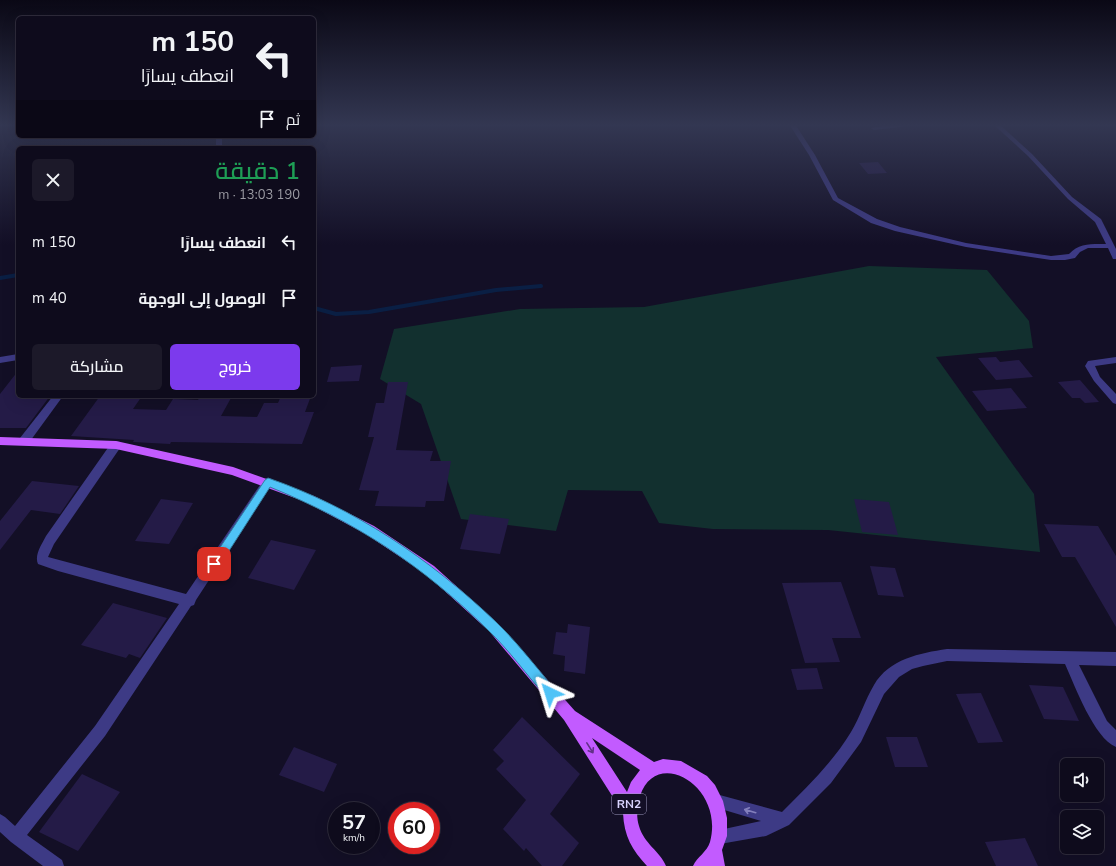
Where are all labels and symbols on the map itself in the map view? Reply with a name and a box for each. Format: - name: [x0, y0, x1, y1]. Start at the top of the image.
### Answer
- pin: [197, 547, 231, 581]
- position arrow: [529, 672, 571, 714]
- one-way arrow: [586, 742, 594, 753]
- road number: RN2: [612, 794, 646, 814]
- speed limit sign: 60: [388, 802, 440, 854]
- one-way arrow: [744, 806, 757, 814]

